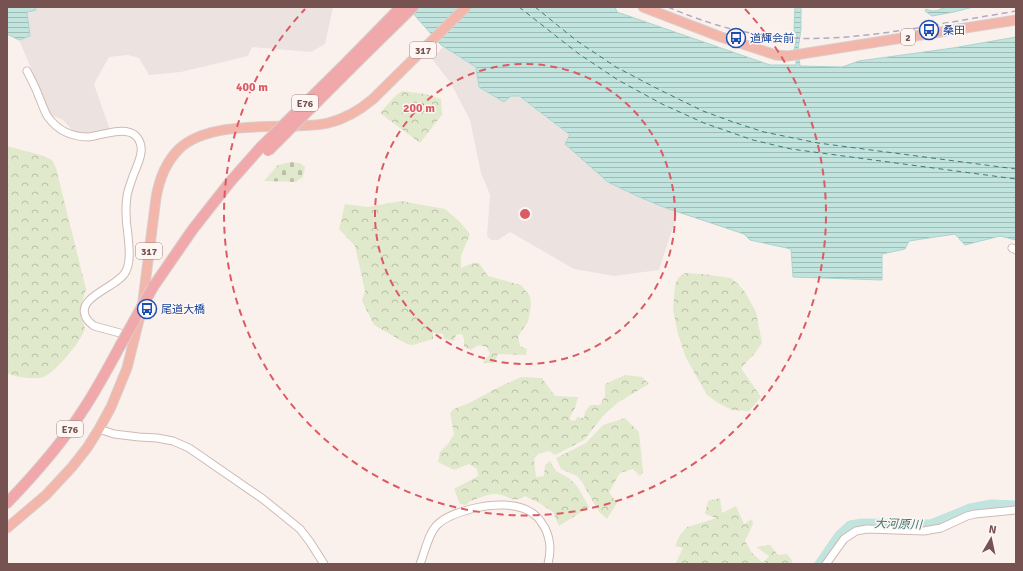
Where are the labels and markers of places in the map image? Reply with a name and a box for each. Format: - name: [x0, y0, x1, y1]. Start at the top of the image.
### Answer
- bus stop icon: 桑田: [918, 19, 940, 41]
- place label: 桑田: [943, 24, 965, 37]
- bus stop icon: 道輝会前: [725, 27, 747, 49]
- place label: 道輝会前: [750, 32, 794, 45]
- centre of rings: [518, 207, 532, 221]
- bus stop icon: 尾道大橋: [136, 298, 158, 320]
- place label: 尾道大橋: [161, 303, 205, 316]

